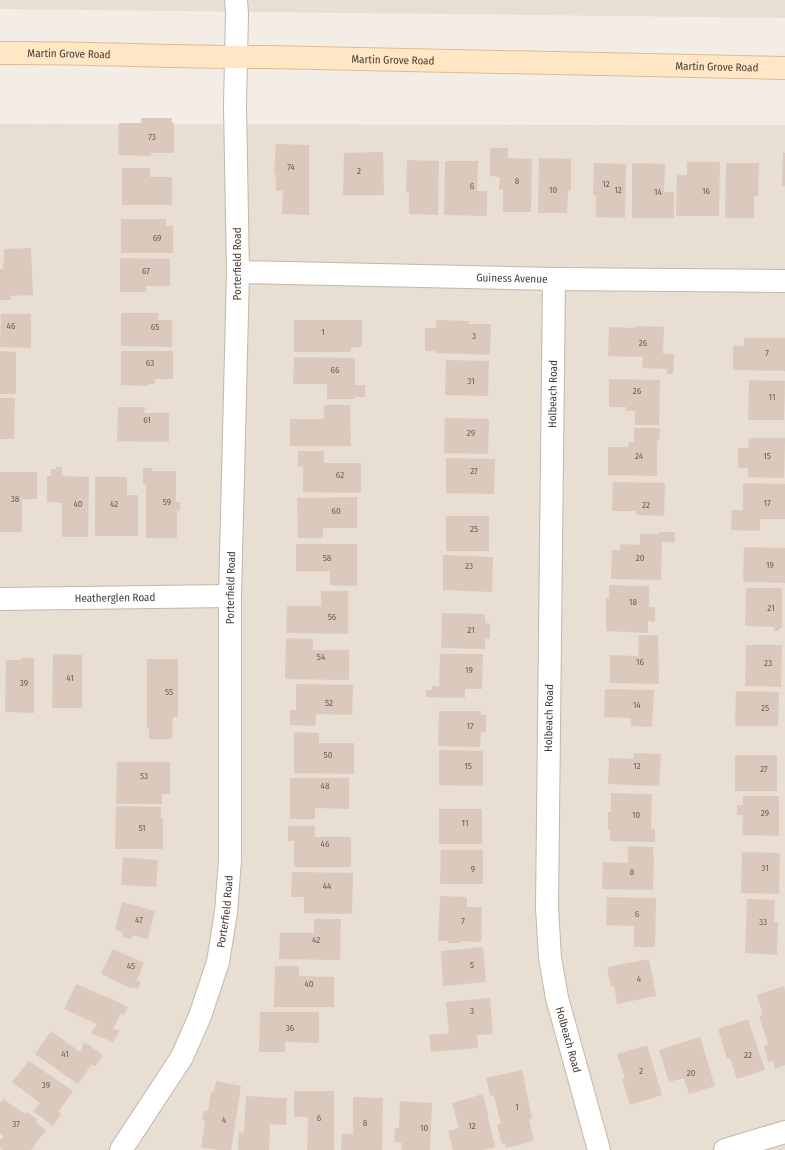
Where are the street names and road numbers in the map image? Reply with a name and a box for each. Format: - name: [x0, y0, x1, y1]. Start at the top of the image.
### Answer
- street label: Martin Grove Road: [27, 46, 111, 61]
- street label: Martin Grove Road: [351, 52, 435, 67]
- street label: Martin Grove Road: [675, 59, 759, 74]
- street label: Porterfield Road: [231, 227, 244, 301]
- street label: Guiness Avenue: [476, 271, 548, 285]
- street label: Holbeach Road: [546, 360, 560, 428]
- street label: Porterfield Road: [223, 551, 238, 624]
- street label: Heatherglen Road: [75, 590, 155, 605]
- street label: Holbeach Road: [542, 684, 556, 752]
- street label: Porterfield Road: [214, 875, 235, 949]
- street label: Holbeach Road: [553, 1005, 584, 1074]

